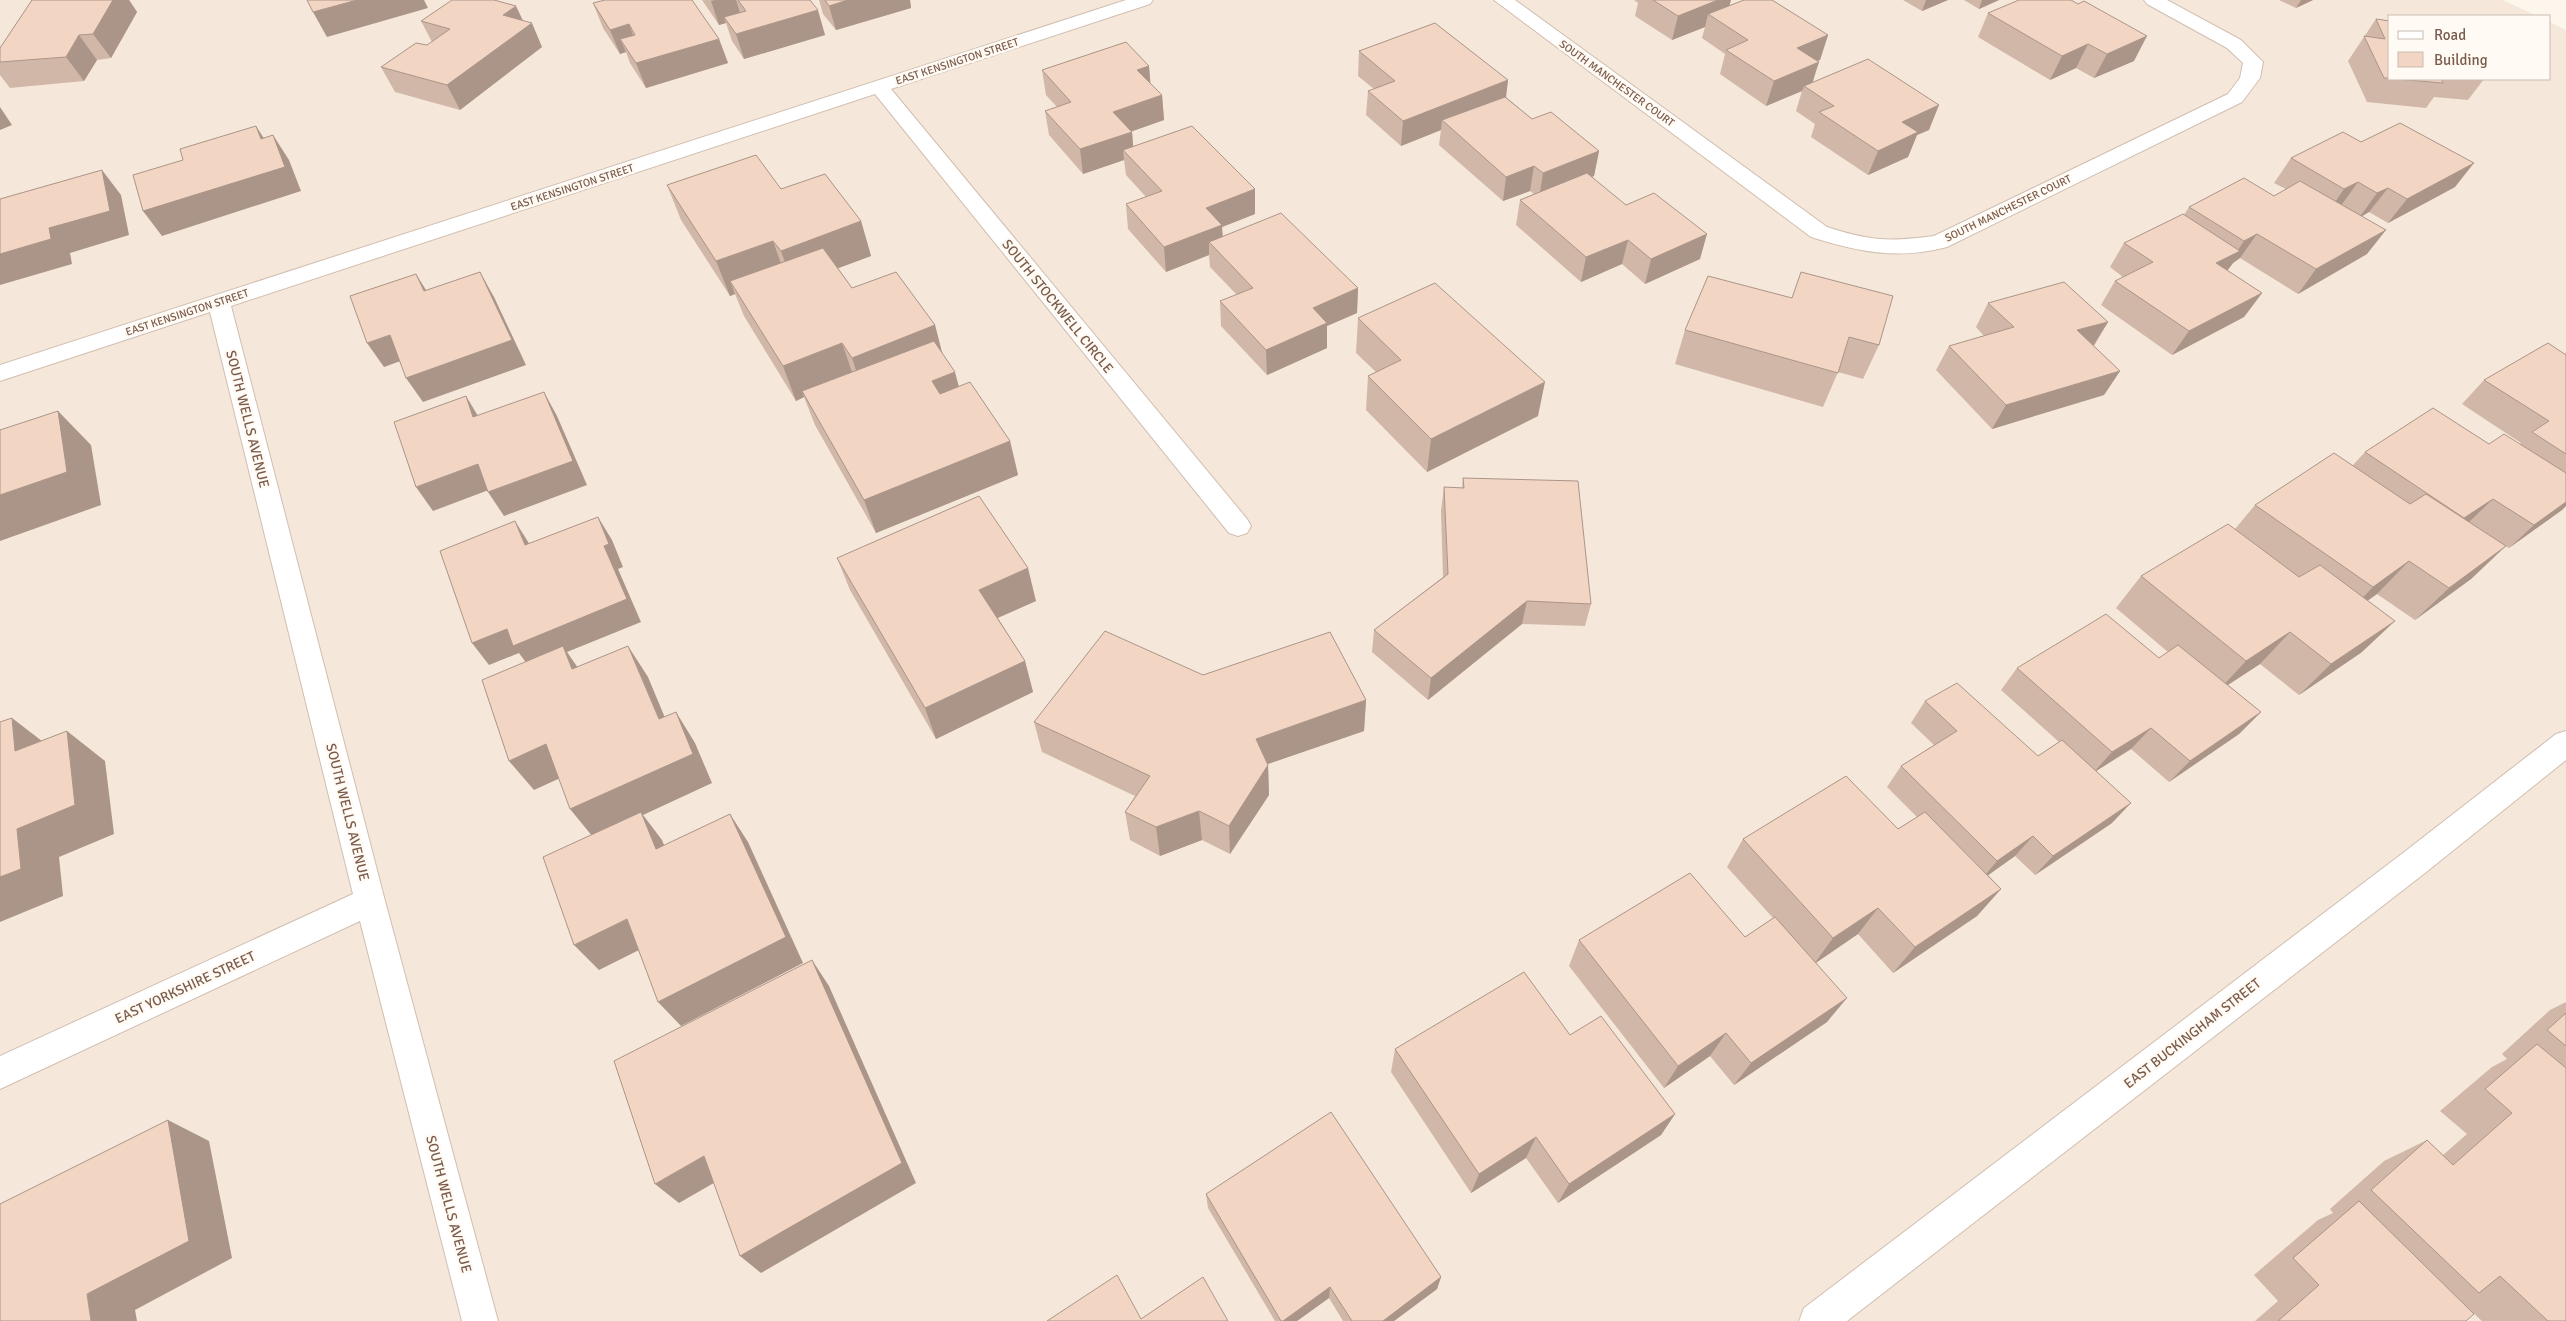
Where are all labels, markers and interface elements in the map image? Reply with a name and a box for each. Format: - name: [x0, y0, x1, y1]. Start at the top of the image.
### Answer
- legend: [2388, 15, 2551, 80]
- text: Road: [2434, 26, 2466, 44]
- street label: EAST KENSINGTON STREET: [894, 35, 1021, 88]
- street label: SOUTH MANCHESTER COURT: [1557, 37, 1677, 130]
- text: Building: [2434, 51, 2488, 69]
- street label: EAST KENSINGTON STREET: [509, 161, 636, 214]
- street label: SOUTH MANCHESTER COURT: [1943, 172, 2074, 245]
- street label: SOUTH STOCKWELL CIRCLE: [998, 236, 1117, 377]
- street label: EAST KENSINGTON STREET: [124, 286, 251, 339]
- street label: SOUTH WELLS AVENUE: [222, 348, 273, 490]
- street label: SOUTH WELLS AVENUE: [322, 741, 373, 883]
- street label: EAST YORKSHIRE STREET: [112, 947, 258, 1027]
- street label: EAST BUCKINGHAM STREET: [2121, 975, 2264, 1092]
- street label: SOUTH WELLS AVENUE: [422, 1134, 475, 1275]

